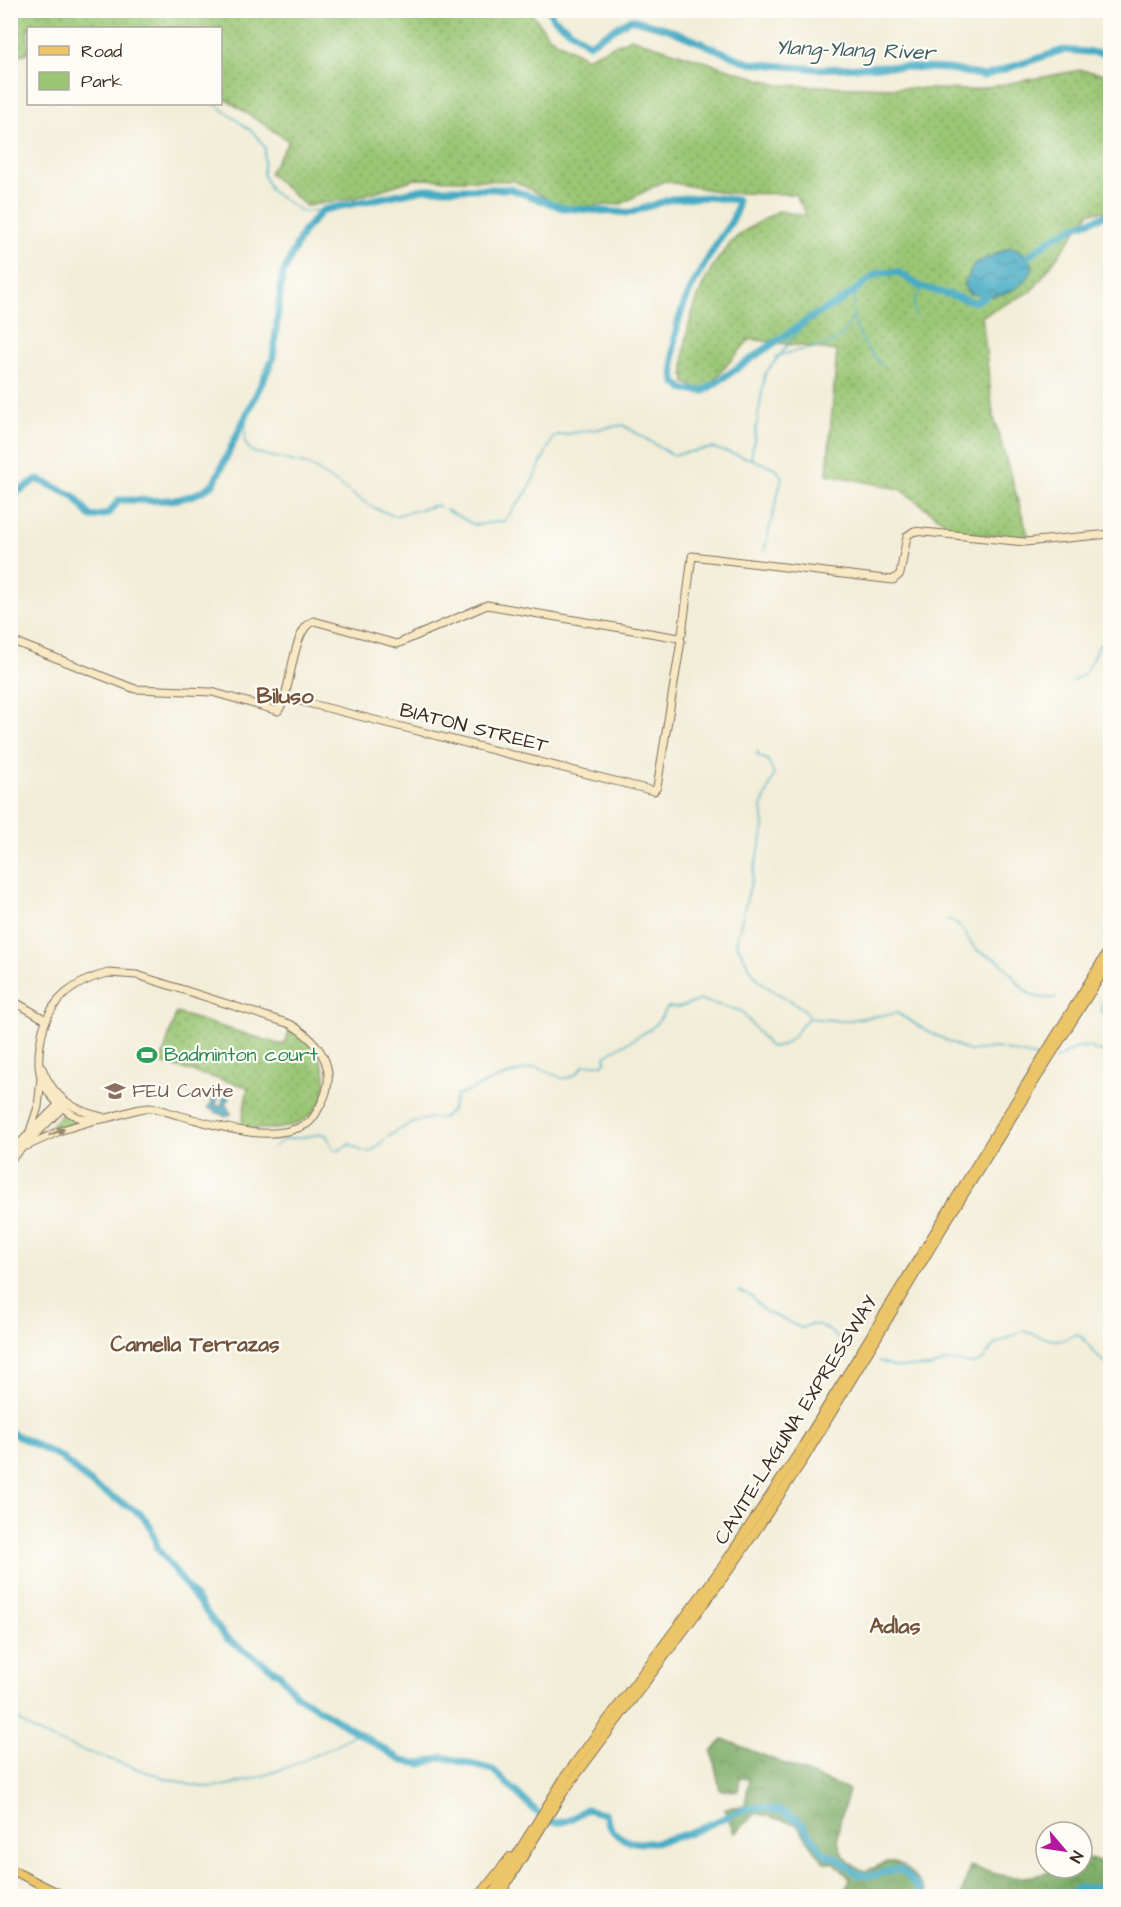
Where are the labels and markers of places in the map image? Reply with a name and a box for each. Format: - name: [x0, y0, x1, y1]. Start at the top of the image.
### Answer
- place label: Badminton court: [164, 1041, 318, 1069]
- sports icon: Badminton court: [135, 1043, 159, 1067]
- place label: FEU Cavite: [132, 1077, 234, 1105]
- school or university icon: FEU Cavite: [103, 1079, 127, 1103]

